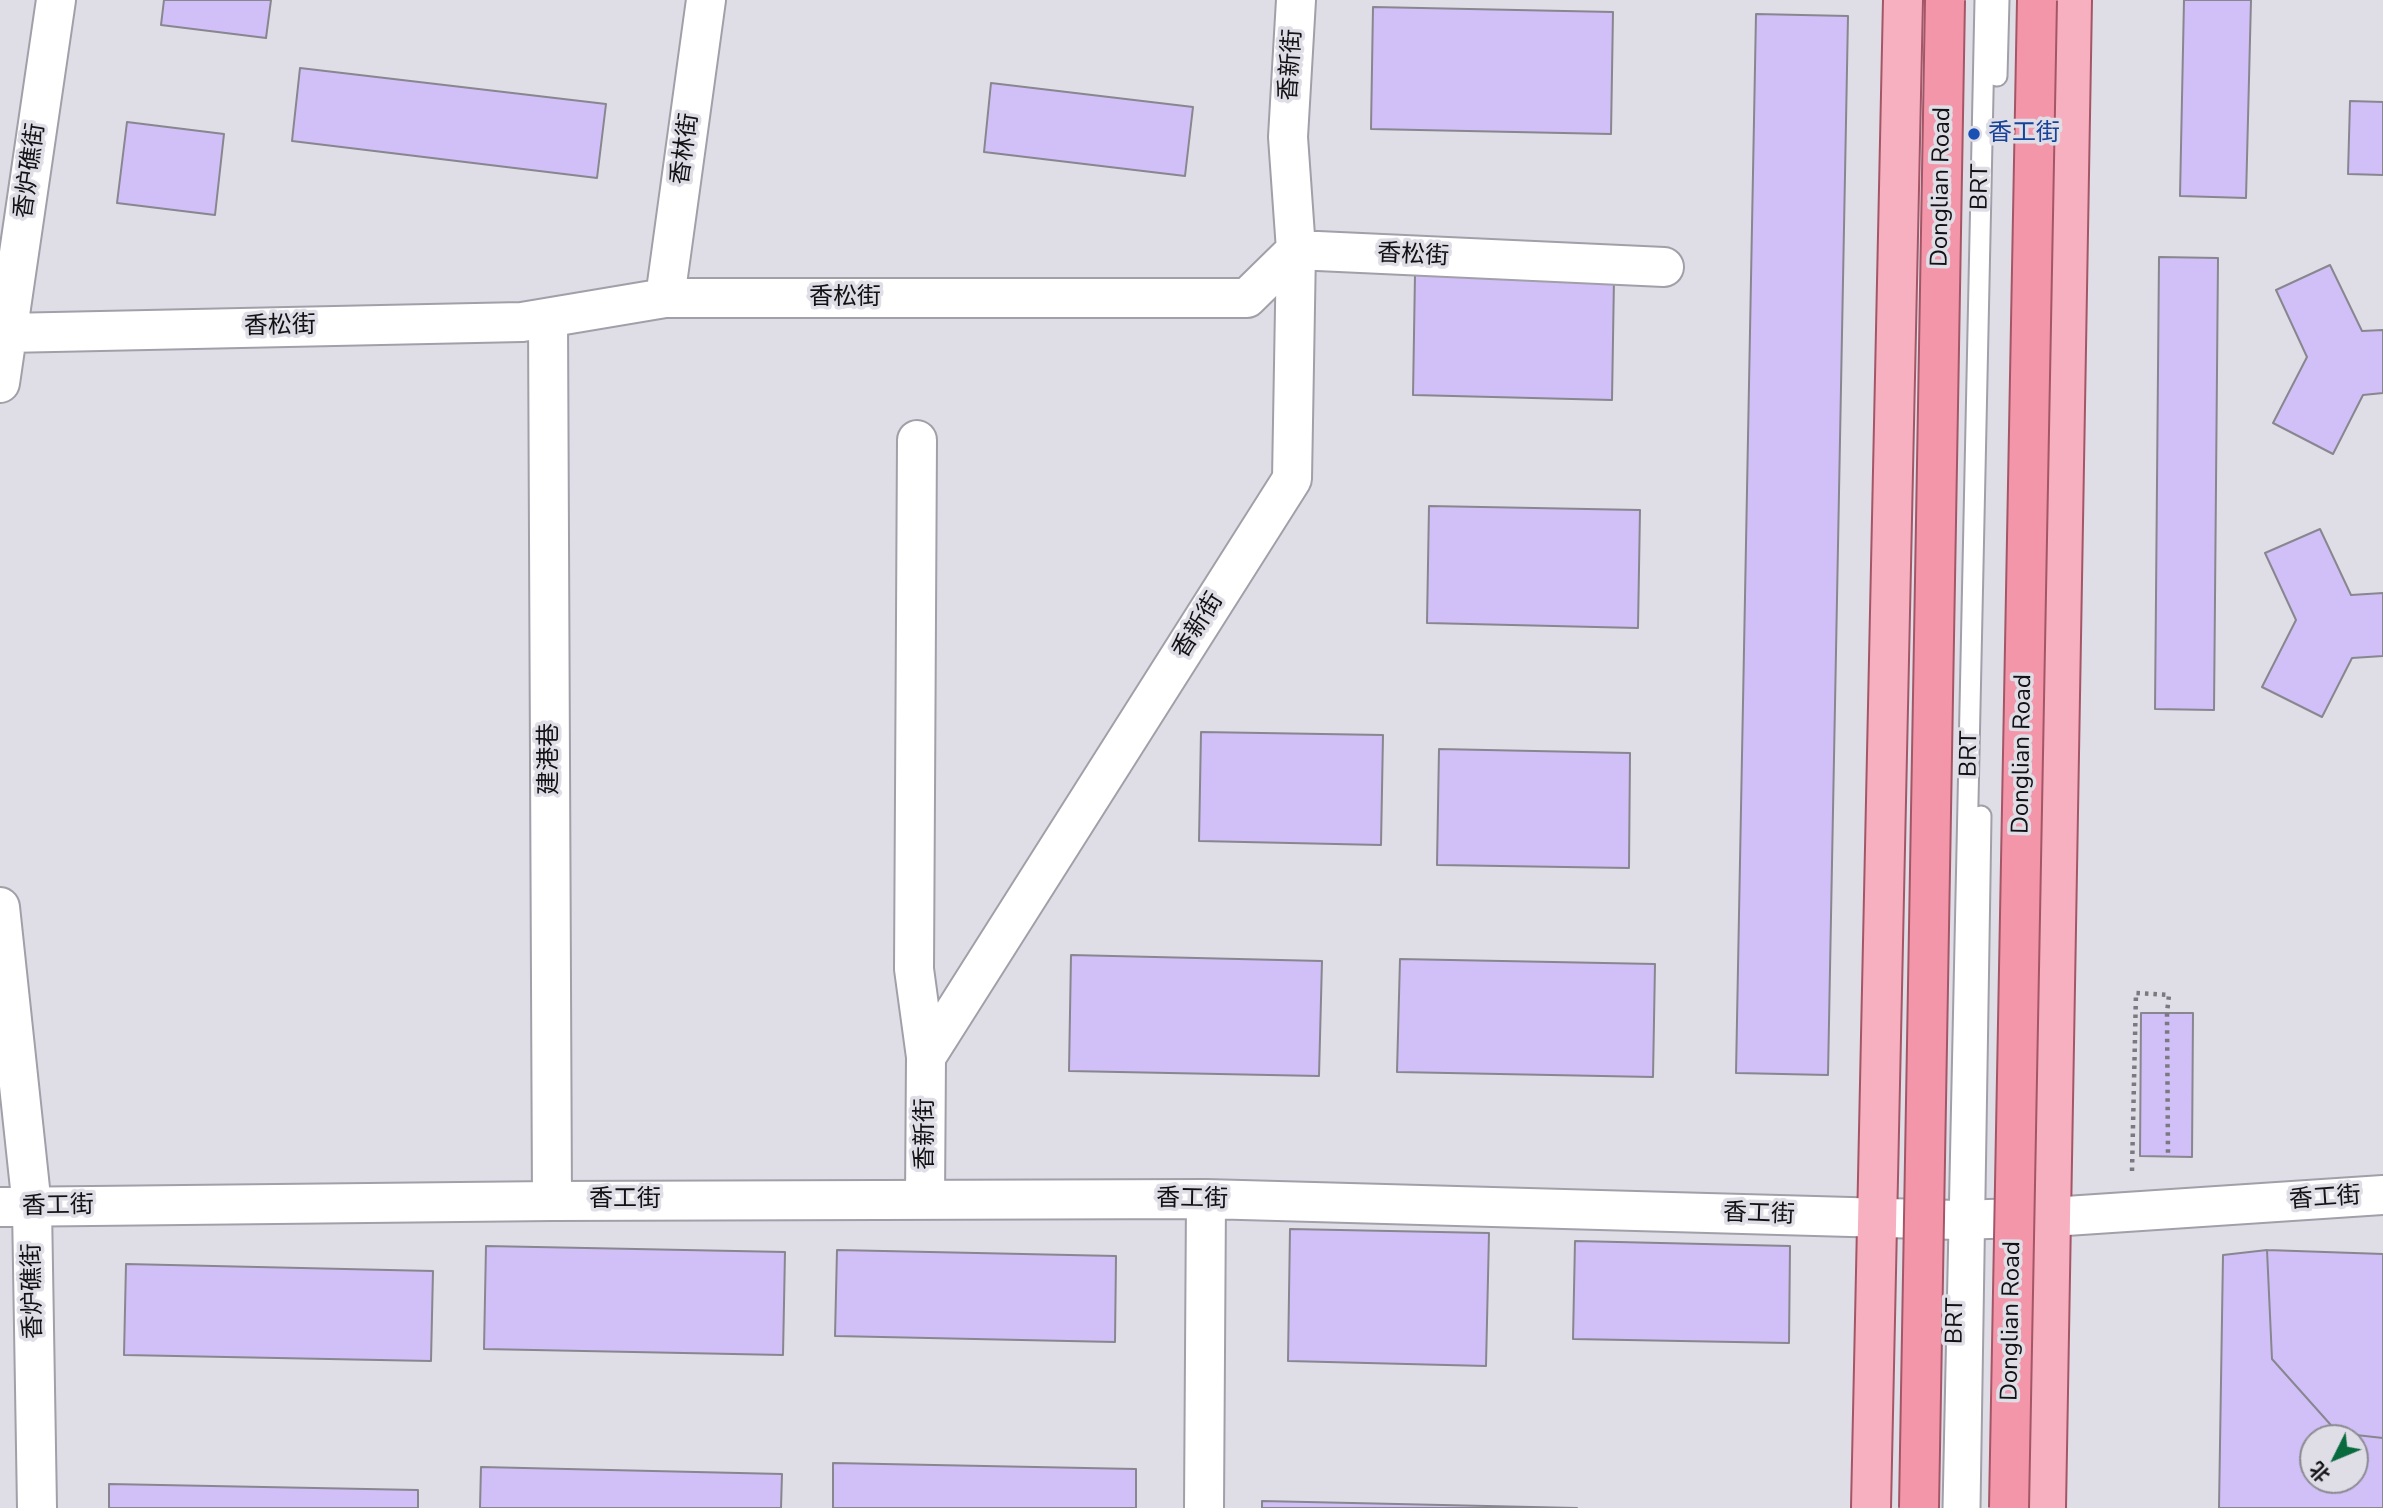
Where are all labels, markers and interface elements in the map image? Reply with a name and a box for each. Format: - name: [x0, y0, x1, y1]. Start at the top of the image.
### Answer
- street label: 香新街: [1275, 28, 1309, 102]
- street label: Donglian Road: [1926, 107, 1958, 267]
- street label: 香林街: [667, 111, 705, 187]
- place label: 香工街: [1988, 120, 2060, 148]
- street label: 香炉礁街: [10, 121, 52, 221]
- marker: 香工街: [1966, 126, 1982, 142]
- street label: BRT: [1966, 164, 1996, 210]
- street label: 香松街: [1376, 240, 1450, 272]
- street label: 香松街: [809, 284, 881, 312]
- street label: 香松街: [244, 312, 316, 342]
- street label: 香新街: [1168, 588, 1230, 664]
- street label: Donglian Road: [2007, 674, 2039, 834]
- street label: 建港巷: [536, 723, 564, 795]
- street label: BRT: [1955, 731, 1985, 777]
- street label: 香新街: [912, 1098, 940, 1170]
- street label: 香工街: [2288, 1182, 2362, 1216]
- street label: 香工街: [1156, 1185, 1228, 1215]
- street label: 香工街: [589, 1186, 661, 1214]
- street label: 香工街: [22, 1192, 94, 1222]
- street label: 香工街: [1723, 1199, 1795, 1231]
- street label: Donglian Road: [1996, 1241, 2028, 1401]
- street label: 香炉礁街: [19, 1243, 49, 1339]
- street label: BRT: [1941, 1298, 1971, 1344]
- north arrow: [2299, 1424, 2369, 1494]
- text: 北: [2304, 1456, 2336, 1488]

